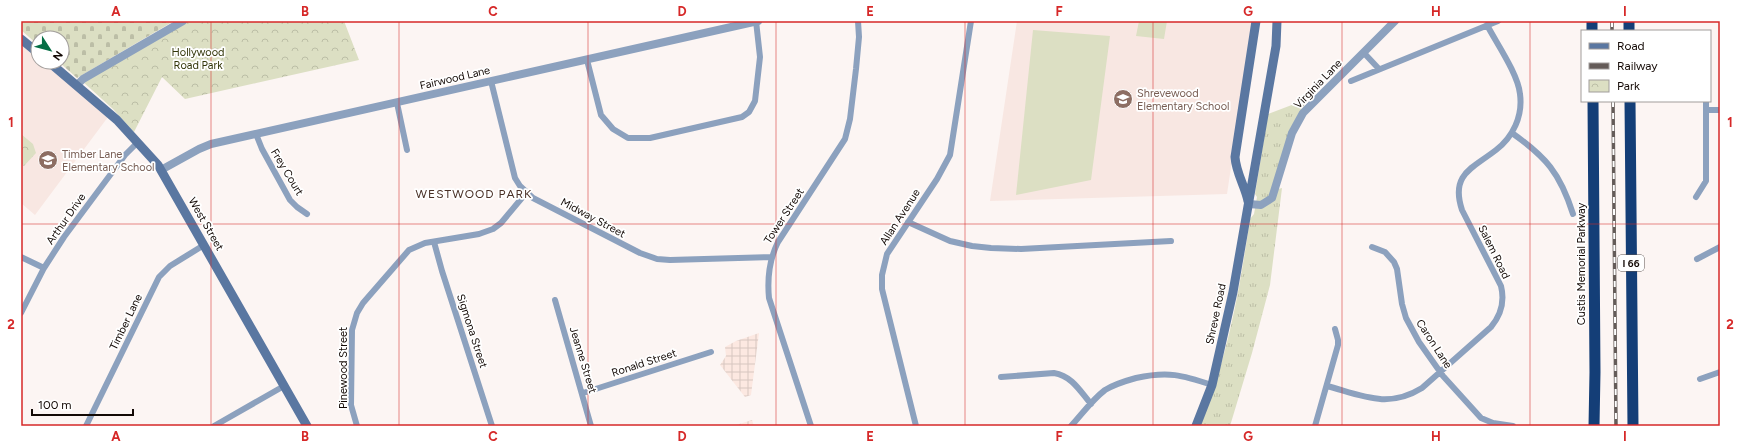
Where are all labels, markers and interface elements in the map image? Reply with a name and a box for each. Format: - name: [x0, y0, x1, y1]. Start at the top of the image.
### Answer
- text: A: [111, 4, 121, 19]
- text: B: [301, 4, 309, 19]
- text: C: [488, 4, 498, 19]
- text: D: [677, 4, 687, 19]
- text: E: [866, 4, 874, 19]
- text: F: [1055, 4, 1063, 19]
- text: G: [1243, 4, 1253, 19]
- text: H: [1431, 4, 1441, 19]
- text: I: [1623, 4, 1627, 19]
- north arrow: [30, 30, 70, 70]
- legend: [1581, 30, 1711, 102]
- text: Road: [1617, 39, 1645, 53]
- park label: Hollywood Road Park: [172, 46, 224, 72]
- text: N: [50, 48, 65, 63]
- street label: Virginia Lane: [1291, 57, 1345, 111]
- text: Railway: [1617, 59, 1658, 73]
- street label: Fairwood Lane: [419, 64, 491, 92]
- text: Park: [1617, 79, 1640, 93]
- place label: Shrevewood Elementary School: [1137, 87, 1229, 113]
- school or university icon: Shrevewood Elementary School: [1112, 88, 1134, 110]
- text: 1: [8, 115, 14, 130]
- text: 1: [1727, 115, 1733, 130]
- street label: Frey Court: [268, 146, 306, 198]
- place label: Timber Lane Elementary School: [62, 148, 154, 174]
- school or university icon: Timber Lane Elementary School: [37, 149, 59, 171]
- street label: Tower Street: [761, 186, 807, 246]
- district label: WESTWOOD PARK: [416, 187, 532, 201]
- street label: Allan Avenue: [877, 187, 923, 247]
- street label: Arthur Drive: [44, 191, 88, 247]
- street label: West Street: [186, 195, 226, 253]
- street label: Midway Street: [558, 195, 628, 241]
- street label: Custis Memorial Parkway: [1575, 203, 1588, 325]
- street label: Salem Road: [1475, 223, 1513, 281]
- road number: I 66: [1618, 255, 1644, 271]
- street label: Shreve Road: [1203, 282, 1229, 346]
- street label: Timber Lane: [107, 292, 145, 352]
- street label: Sigmona Street: [454, 292, 490, 370]
- text: 2: [7, 317, 15, 332]
- street label: Caron Lane: [1413, 317, 1455, 371]
- text: 2: [1726, 317, 1734, 332]
- street label: Jeanne Street: [567, 325, 599, 395]
- street label: Pinewood Street: [337, 327, 350, 409]
- street label: Ronald Street: [610, 346, 678, 380]
- scale bar: [32, 391, 133, 417]
- text: 100 m: [38, 398, 72, 412]
- text: A: [111, 429, 121, 444]
- text: B: [301, 429, 309, 444]
- text: C: [488, 429, 498, 444]
- text: D: [677, 429, 687, 444]
- text: E: [866, 429, 874, 444]
- text: F: [1055, 429, 1063, 444]
- text: G: [1243, 429, 1253, 444]
- text: H: [1431, 429, 1441, 444]
- text: I: [1623, 429, 1627, 444]

